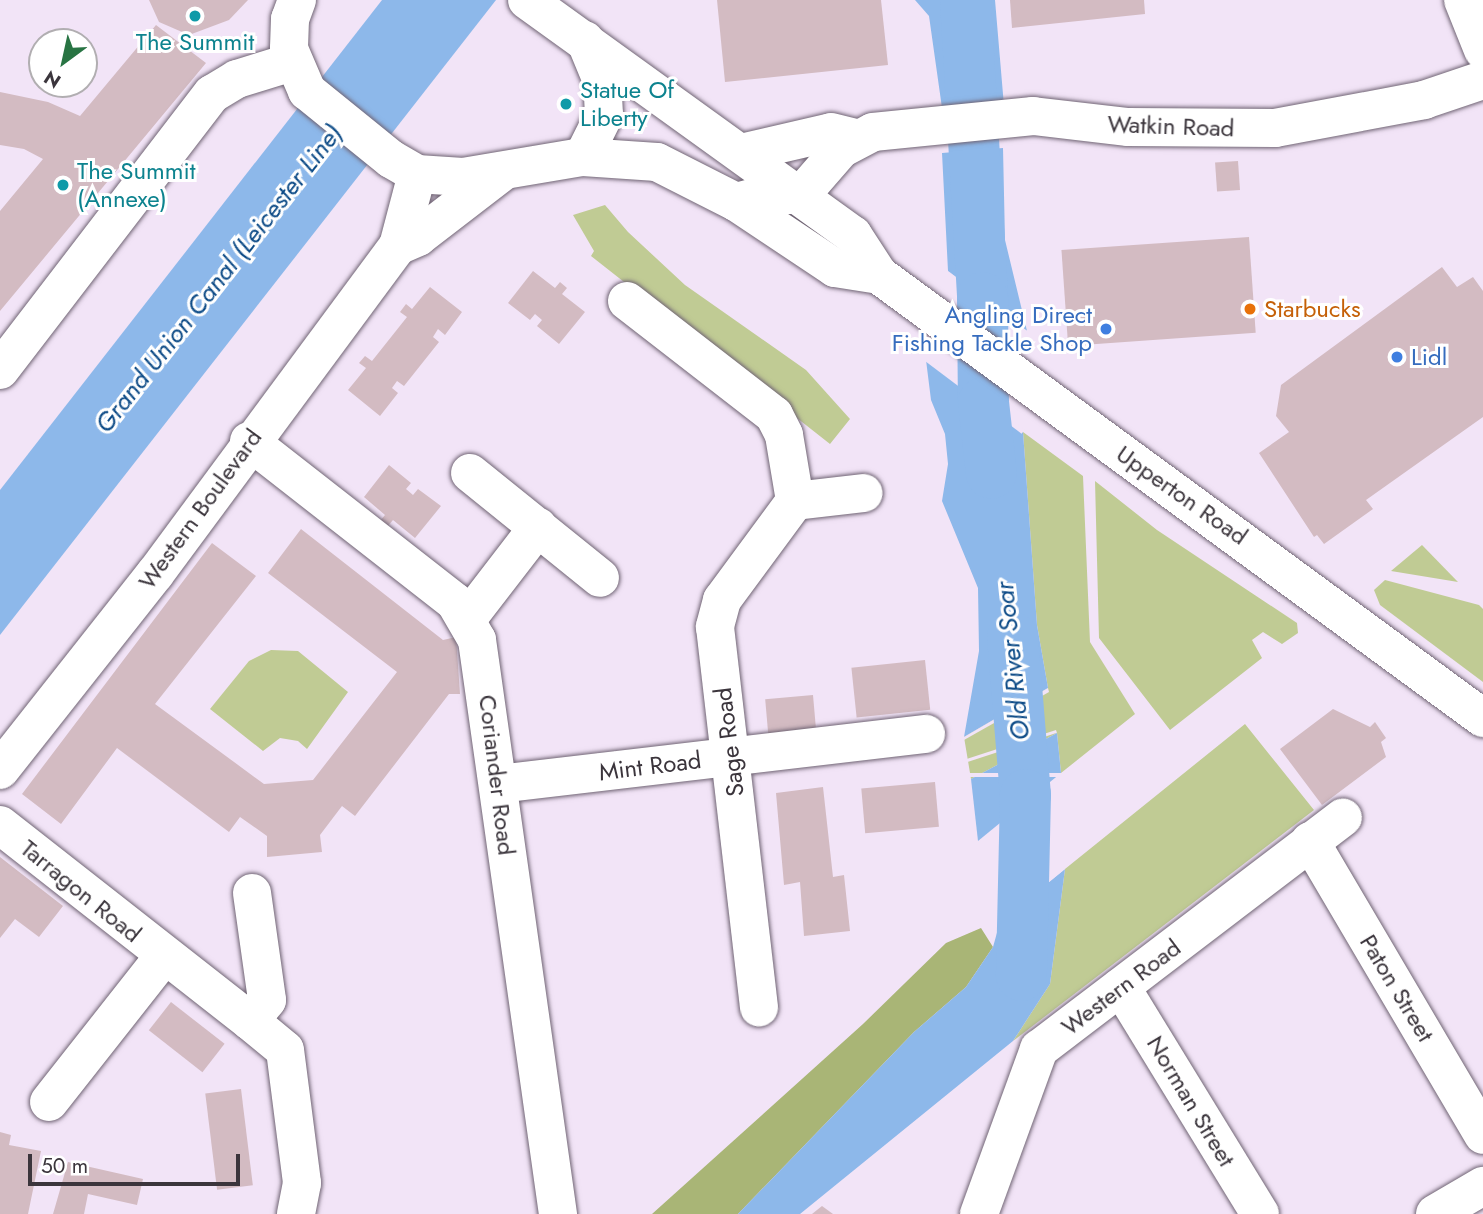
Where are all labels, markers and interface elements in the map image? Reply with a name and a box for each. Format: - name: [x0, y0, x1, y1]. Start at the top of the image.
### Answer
- marker: The Summit: [187, 8, 203, 24]
- north arrow: [28, 28, 98, 98]
- place label: The Summit: [136, 28, 254, 56]
- text: N: [39, 64, 66, 95]
- place label: Statue Of Liberty: [580, 76, 674, 132]
- marker: Statue Of Liberty: [558, 96, 574, 112]
- street label: Watkin Road: [1107, 109, 1235, 143]
- water label: Grand Union Canal (Leicester Line): [89, 119, 349, 439]
- place label: The Summit (Annexe): [77, 157, 196, 213]
- marker: The Summit (Annexe): [55, 177, 71, 193]
- place label: Starbucks: [1264, 295, 1361, 323]
- place label: Angling Direct Fishing Tackle Shop: [892, 301, 1092, 357]
- marker: Starbucks: [1242, 301, 1258, 317]
- marker: Angling Direct Fishing Tackle Shop: [1098, 321, 1114, 337]
- place label: Lidl: [1411, 343, 1447, 371]
- marker: Lidl: [1389, 349, 1405, 365]
- street label: Western Boulevard: [132, 423, 268, 595]
- street label: Upperton Road: [1111, 439, 1253, 551]
- water label: Old River Soar: [989, 580, 1037, 742]
- street label: Sage Road: [708, 686, 750, 798]
- street label: Coriander Road: [473, 693, 521, 857]
- street label: Mint Road: [597, 745, 703, 787]
- street label: Tarragon Road: [15, 834, 147, 948]
- street label: Paton Street: [1354, 929, 1440, 1047]
- street label: Western Road: [1056, 933, 1186, 1041]
- street label: Norman Street: [1141, 1030, 1241, 1172]
- scale bar: [32, 1140, 243, 1184]
- text: 50 m: [41, 1151, 88, 1181]

